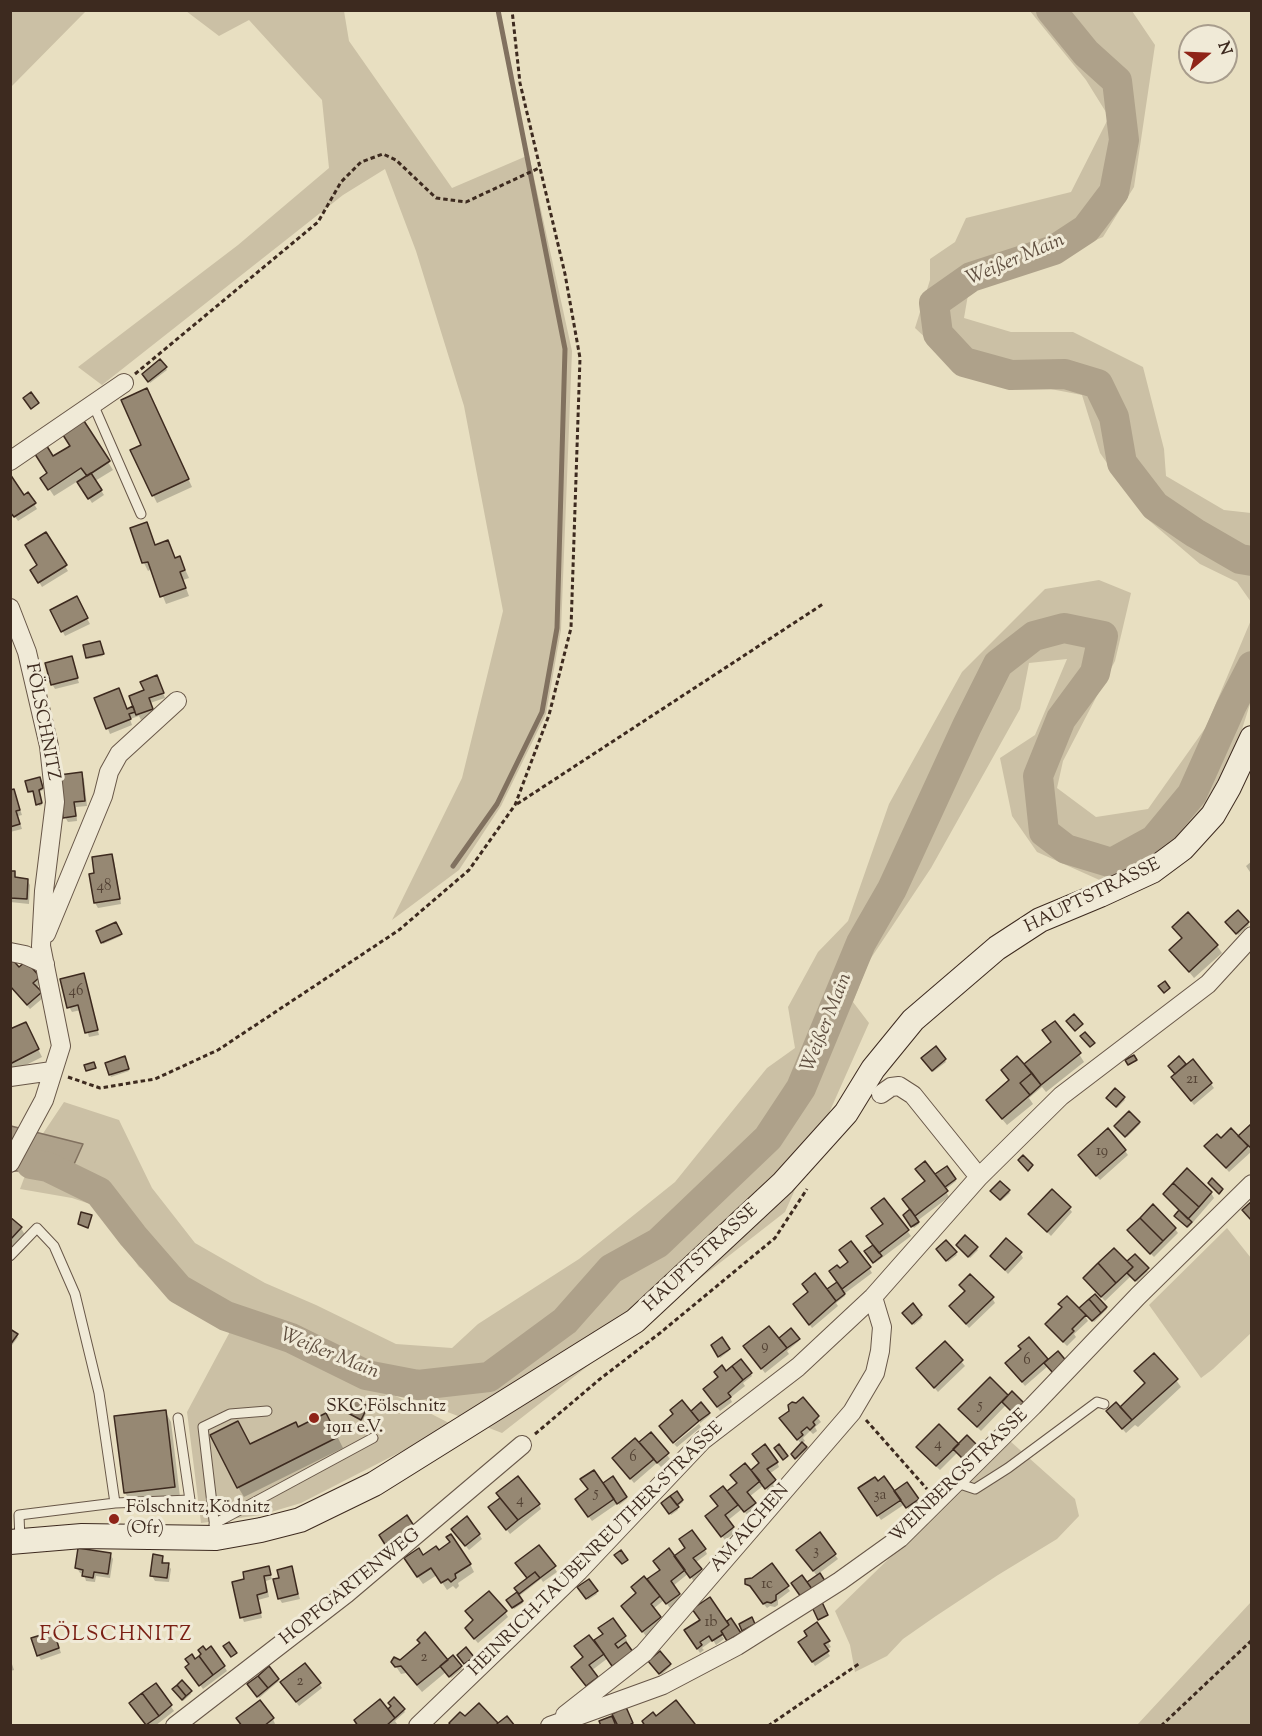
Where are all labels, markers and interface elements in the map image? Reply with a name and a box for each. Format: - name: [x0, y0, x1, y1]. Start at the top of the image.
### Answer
- north arrow: [1178, 24, 1238, 84]
- text: N: [1211, 39, 1237, 58]
- water label: Weißer Main: [963, 230, 1069, 292]
- street label: FÖLSCHNITZ: [19, 662, 63, 782]
- street label: HAUPTSTRASSE: [1022, 855, 1164, 939]
- house number: 48: [96, 878, 112, 896]
- water label: Weißer Main: [797, 970, 859, 1076]
- house number: 46: [69, 983, 83, 1001]
- house number: 21: [1186, 1071, 1198, 1089]
- house number: 19: [1096, 1143, 1108, 1161]
- street label: HAUPTSTRASSE: [640, 1201, 764, 1317]
- water label: Weißer Main: [276, 1324, 382, 1386]
- house number: 9: [761, 1338, 769, 1356]
- house number: 6: [1023, 1352, 1031, 1370]
- place label: SKC Fölschnitz 1911 e.V.: [326, 1397, 446, 1440]
- house number: 5: [977, 1397, 983, 1415]
- street label: WEINBERGSTRASSE: [887, 1406, 1033, 1548]
- marker: SKC Fölschnitz 1911 e.V.: [307, 1411, 321, 1425]
- street label: HEINRICH-TAUBENREUTHER-STRASSE: [465, 1418, 729, 1682]
- house number: 4: [934, 1436, 942, 1454]
- house number: 6: [629, 1449, 637, 1467]
- street label: AM AICHEN: [707, 1481, 795, 1577]
- house number: 5: [593, 1485, 599, 1503]
- house number: 3a: [874, 1487, 886, 1505]
- house number: 4: [516, 1492, 524, 1510]
- place label: Fölschnitz,Ködnitz (Ofr): [126, 1498, 270, 1540]
- marker: Fölschnitz,Ködnitz (Ofr): [107, 1512, 121, 1526]
- street label: HOPFGARTENWEG: [277, 1525, 425, 1651]
- house number: 3: [813, 1543, 819, 1561]
- house number: 1c: [761, 1576, 773, 1594]
- house number: 1b: [704, 1614, 718, 1632]
- district label: FÖLSCHNITZ: [39, 1623, 193, 1649]
- house number: 2: [420, 1649, 428, 1667]
- house number: 2: [296, 1673, 304, 1691]

